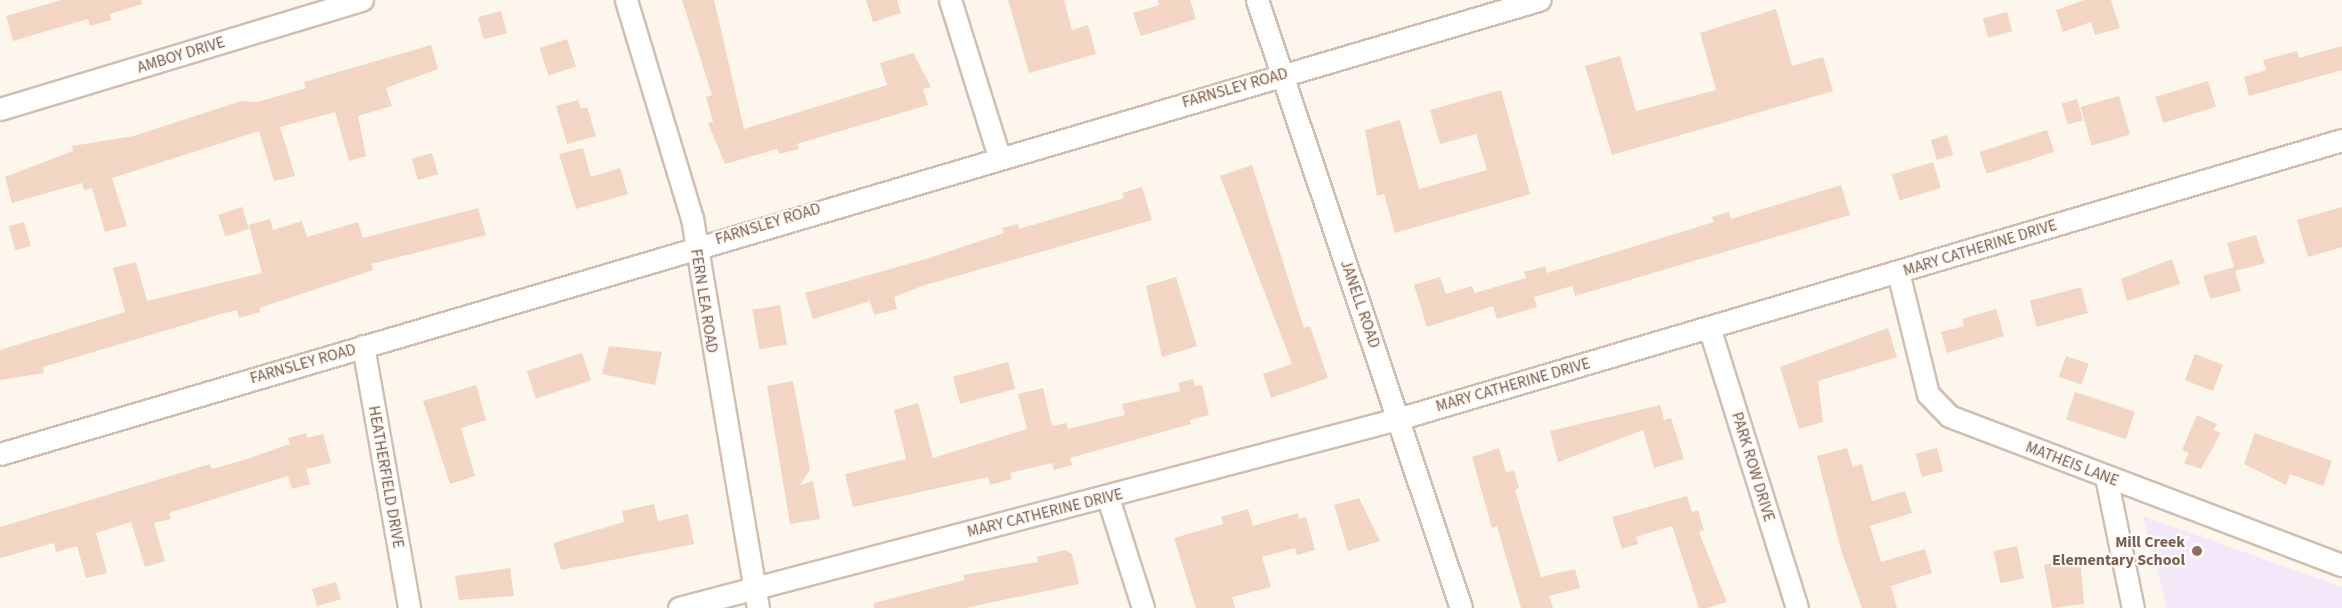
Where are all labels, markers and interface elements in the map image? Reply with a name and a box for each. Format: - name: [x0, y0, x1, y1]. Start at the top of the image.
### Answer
- street label: AMBOY DRIVE: [135, 33, 227, 77]
- street label: FARNSLEY ROAD: [1180, 64, 1290, 112]
- street label: FARNSLEY ROAD: [713, 199, 823, 249]
- street label: MARY CATHERINE DRIVE: [1901, 215, 2059, 281]
- street label: FERN LEA ROAD: [686, 248, 722, 354]
- street label: JANELL ROAD: [1336, 257, 1384, 351]
- street label: FARNSLEY ROAD: [248, 340, 358, 388]
- street label: MARY CATHERINE DRIVE: [1434, 354, 1592, 416]
- street label: HEATHERFIELD DRIVE: [364, 404, 408, 550]
- street label: PARK ROW DRIVE: [1727, 410, 1779, 524]
- street label: MATHEIS LANE: [2023, 437, 2121, 491]
- street label: MARY CATHERINE DRIVE: [965, 484, 1125, 542]
- place label: Mill Creek Elementary School: [2052, 532, 2185, 570]
- marker: Mill Creek Elementary School: [2190, 544, 2204, 558]

